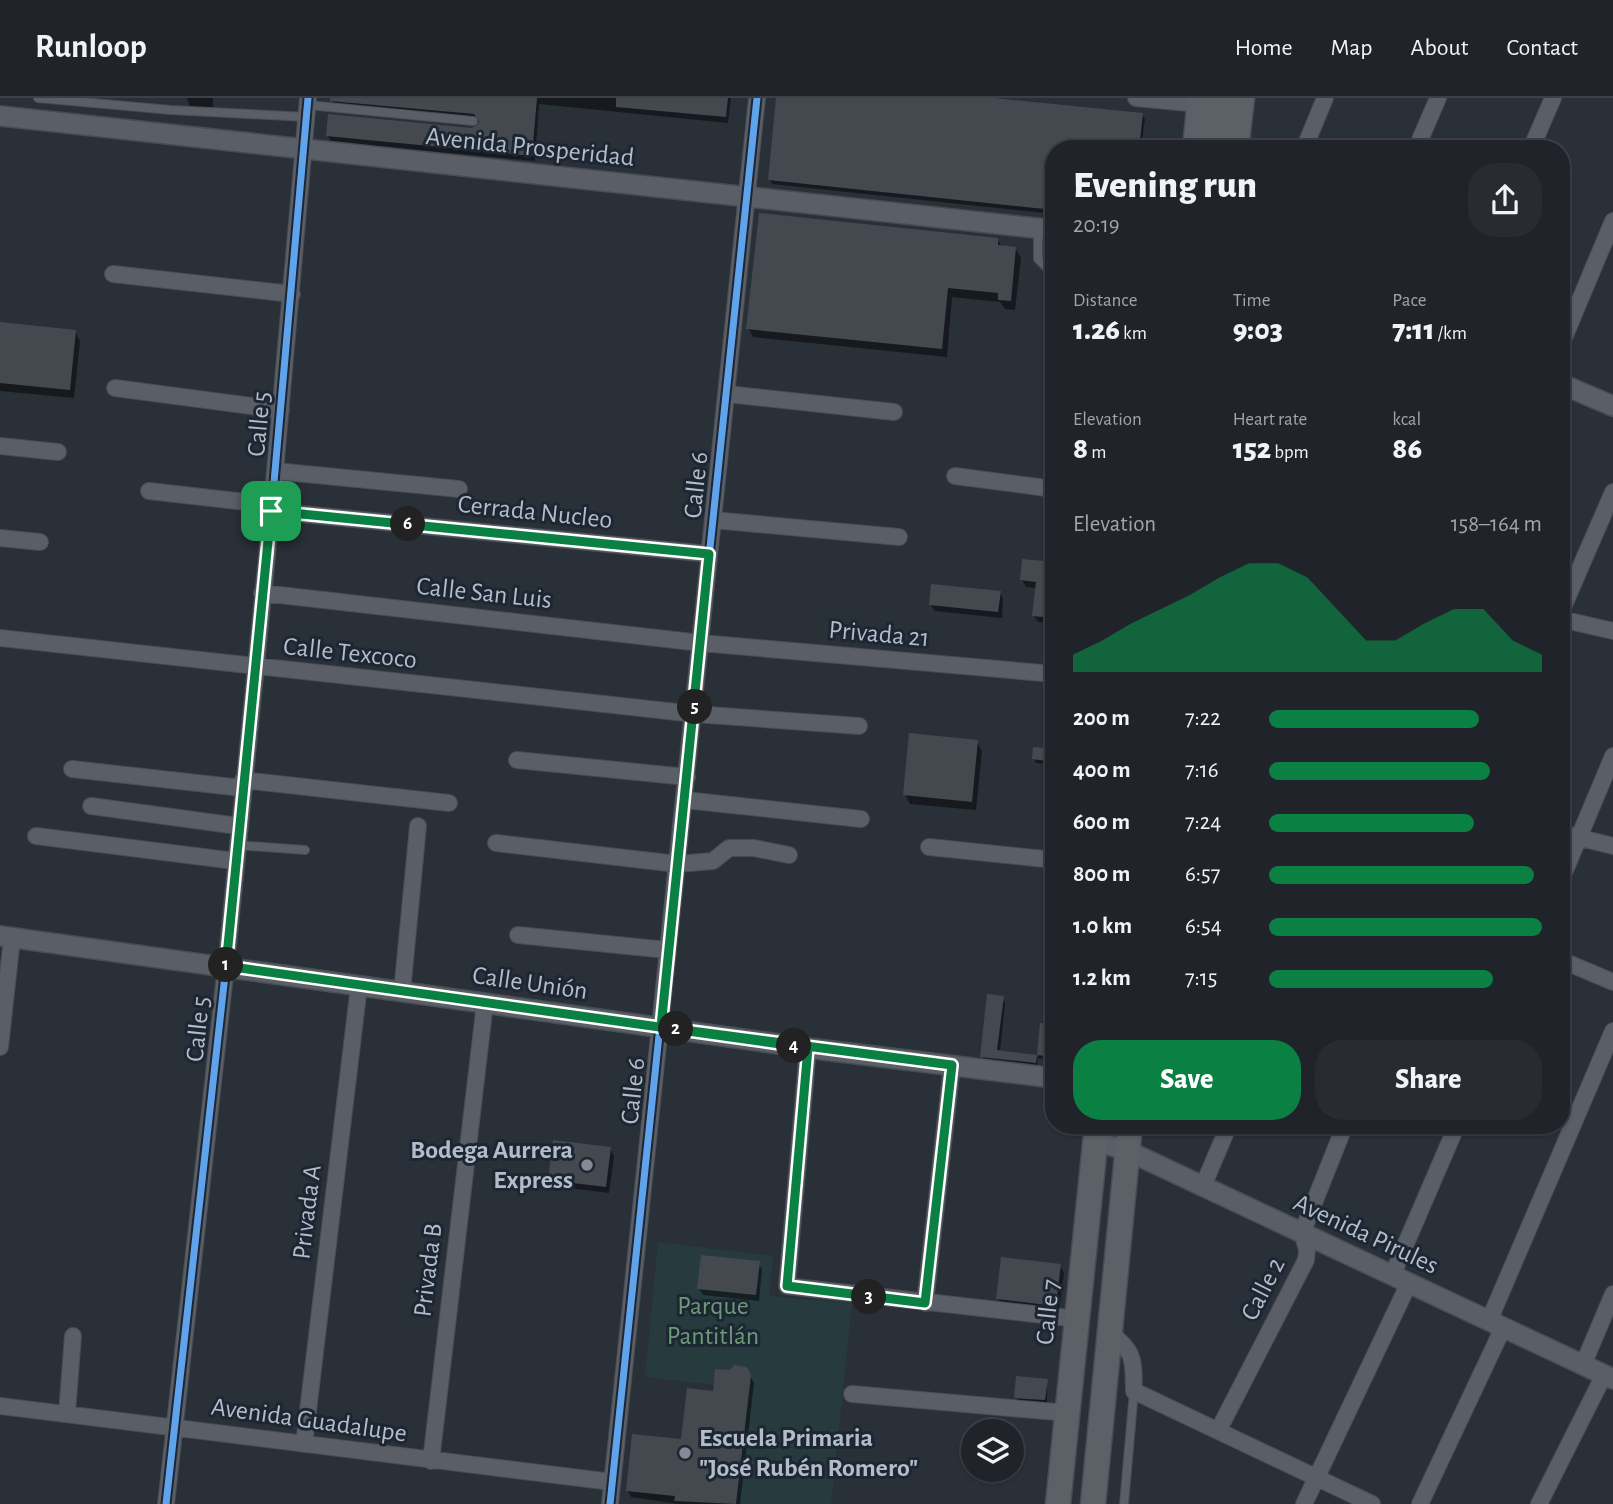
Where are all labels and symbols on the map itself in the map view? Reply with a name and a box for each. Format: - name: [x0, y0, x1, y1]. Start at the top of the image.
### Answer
- street label: Avenida Prosperidad: [425, 123, 635, 171]
- street label: Calle 5: [243, 390, 275, 458]
- street label: Calle 6: [680, 450, 712, 520]
- pin: [241, 481, 301, 541]
- street label: Cerrada Nucleo: [456, 491, 614, 533]
- pin: 6: [390, 506, 426, 542]
- street label: Calle San Luis: [415, 573, 553, 613]
- street label: Privada 21: [828, 617, 930, 651]
- street label: Calle Texcoco: [282, 633, 418, 673]
- pin: 5: [678, 690, 712, 724]
- pin: 1: [208, 948, 244, 982]
- street label: Calle Unión: [471, 962, 589, 1004]
- street label: Calle 5: [182, 995, 214, 1063]
- pin: 2: [658, 1012, 694, 1046]
- pin: 4: [776, 1028, 812, 1063]
- street label: Calle 6: [617, 1056, 649, 1126]
- place label: Bodega Aurrera Express: [410, 1137, 573, 1193]
- marker: Bodega Aurrera Express: [579, 1157, 595, 1173]
- street label: Privada A: [288, 1163, 326, 1261]
- street label: Avenida Pirules: [1290, 1189, 1442, 1279]
- street label: Privada B: [409, 1222, 447, 1318]
- street label: Calle 2: [1236, 1253, 1290, 1325]
- street label: Calle 7: [1032, 1278, 1064, 1346]
- pin: 3: [852, 1280, 886, 1314]
- park label: Parque Pantitlán: [667, 1293, 759, 1349]
- street label: Avenida Guadalupe: [209, 1393, 409, 1447]
- place label: Escuela Primaria "José Rubén Romero": [699, 1425, 918, 1481]
- marker: Escuela Primaria "José Rubén Romero": [677, 1445, 693, 1461]

